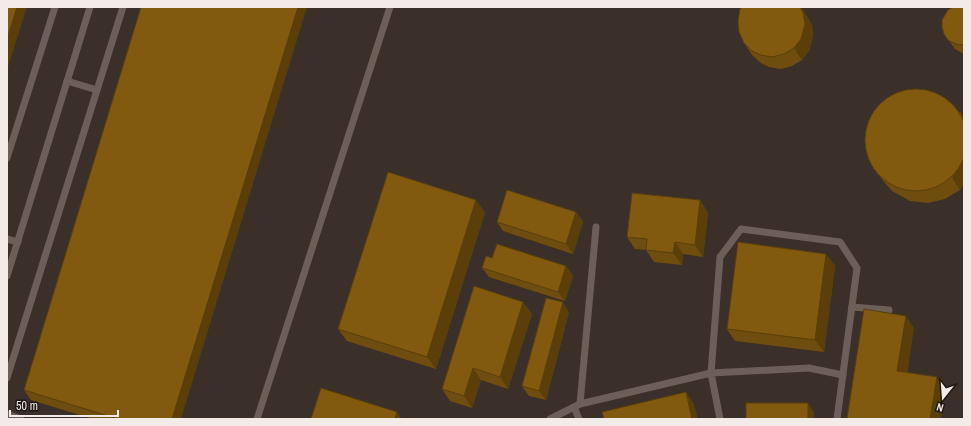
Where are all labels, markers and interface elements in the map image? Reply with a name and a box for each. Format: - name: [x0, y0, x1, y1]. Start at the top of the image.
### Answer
- north arrow: [923, 378, 963, 418]
- scale bar: [10, 392, 118, 418]
- text: 50 m: [16, 398, 38, 414]
- text: N: [935, 400, 945, 415]

